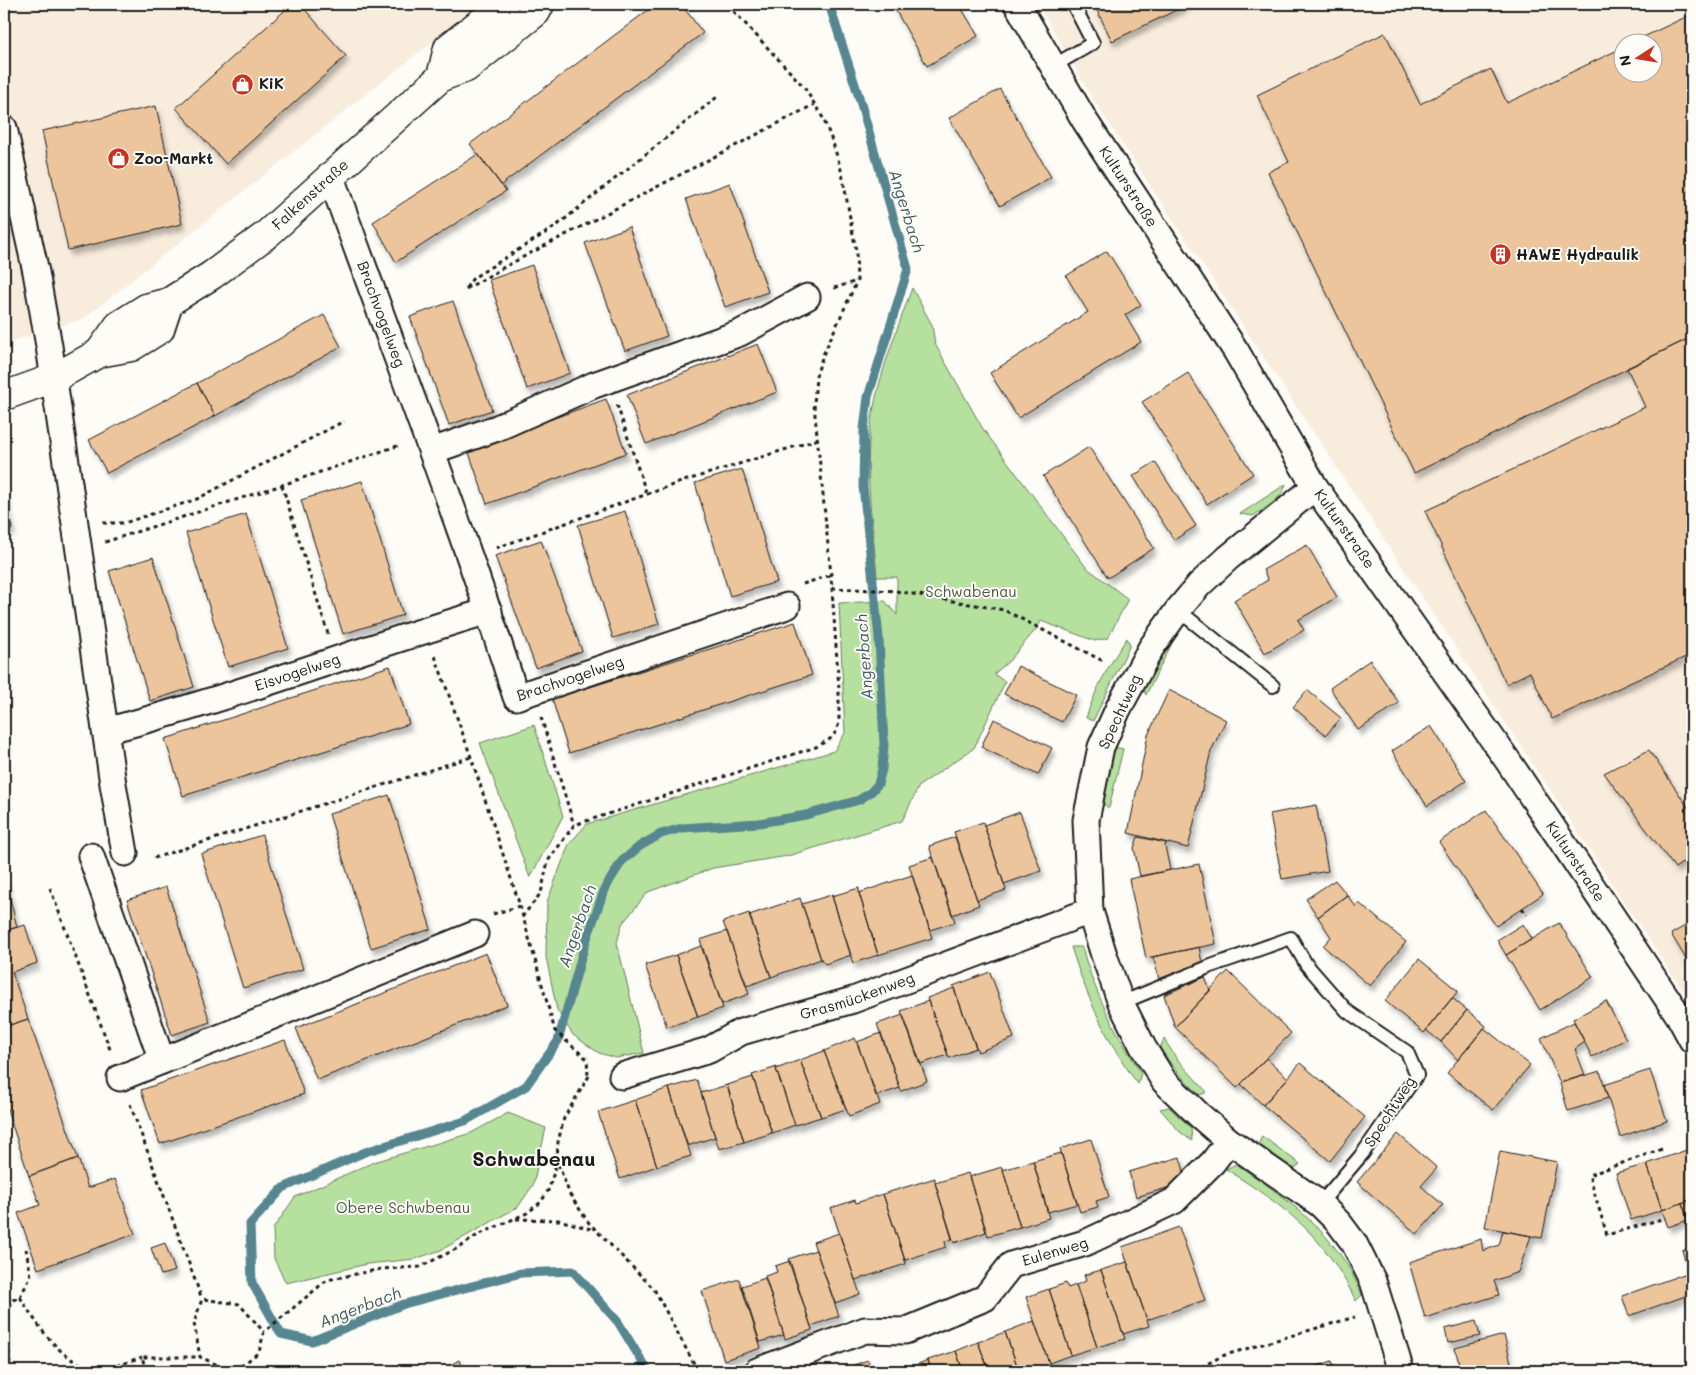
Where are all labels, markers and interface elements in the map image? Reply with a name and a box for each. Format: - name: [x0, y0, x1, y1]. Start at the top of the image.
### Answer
- north arrow: [1614, 32, 1664, 82]
- text: N: [1614, 54, 1635, 68]
- shop icon: KiK: [231, 72, 255, 96]
- place label: KiK: [259, 73, 284, 93]
- street label: Kulturstraße: [1095, 142, 1163, 231]
- shop icon: Zoo-Markt: [106, 147, 130, 171]
- place label: Zoo-Markt: [134, 148, 213, 168]
- street label: Falkenstraße: [267, 154, 352, 234]
- water label: Angerbach: [885, 167, 930, 255]
- building icon: HAWE Hydraulik: [1488, 243, 1512, 267]
- place label: HAWE Hydraulik: [1516, 244, 1639, 264]
- street label: Brachvogelweg: [353, 258, 411, 370]
- street label: Kulturstraße: [1310, 485, 1380, 572]
- park label: Schwabenau: [925, 581, 1017, 601]
- water label: Angerbach: [850, 614, 877, 701]
- street label: Eisvogelweg: [252, 648, 343, 695]
- street label: Brachvogelweg: [514, 651, 626, 705]
- street label: Spechtweg: [1093, 671, 1145, 752]
- street label: Kulturstraße: [1542, 817, 1611, 905]
- water label: Angerbach: [553, 882, 600, 970]
- street label: Grasmückenweg: [797, 967, 917, 1024]
- street label: Spechtweg: [1359, 1072, 1420, 1151]
- district label: Schwabenau: [472, 1145, 596, 1171]
- park label: Obere Schwbenau: [336, 1197, 470, 1217]
- street label: Eulenweg: [1019, 1232, 1090, 1270]
- water label: Angerbach: [316, 1281, 404, 1332]

